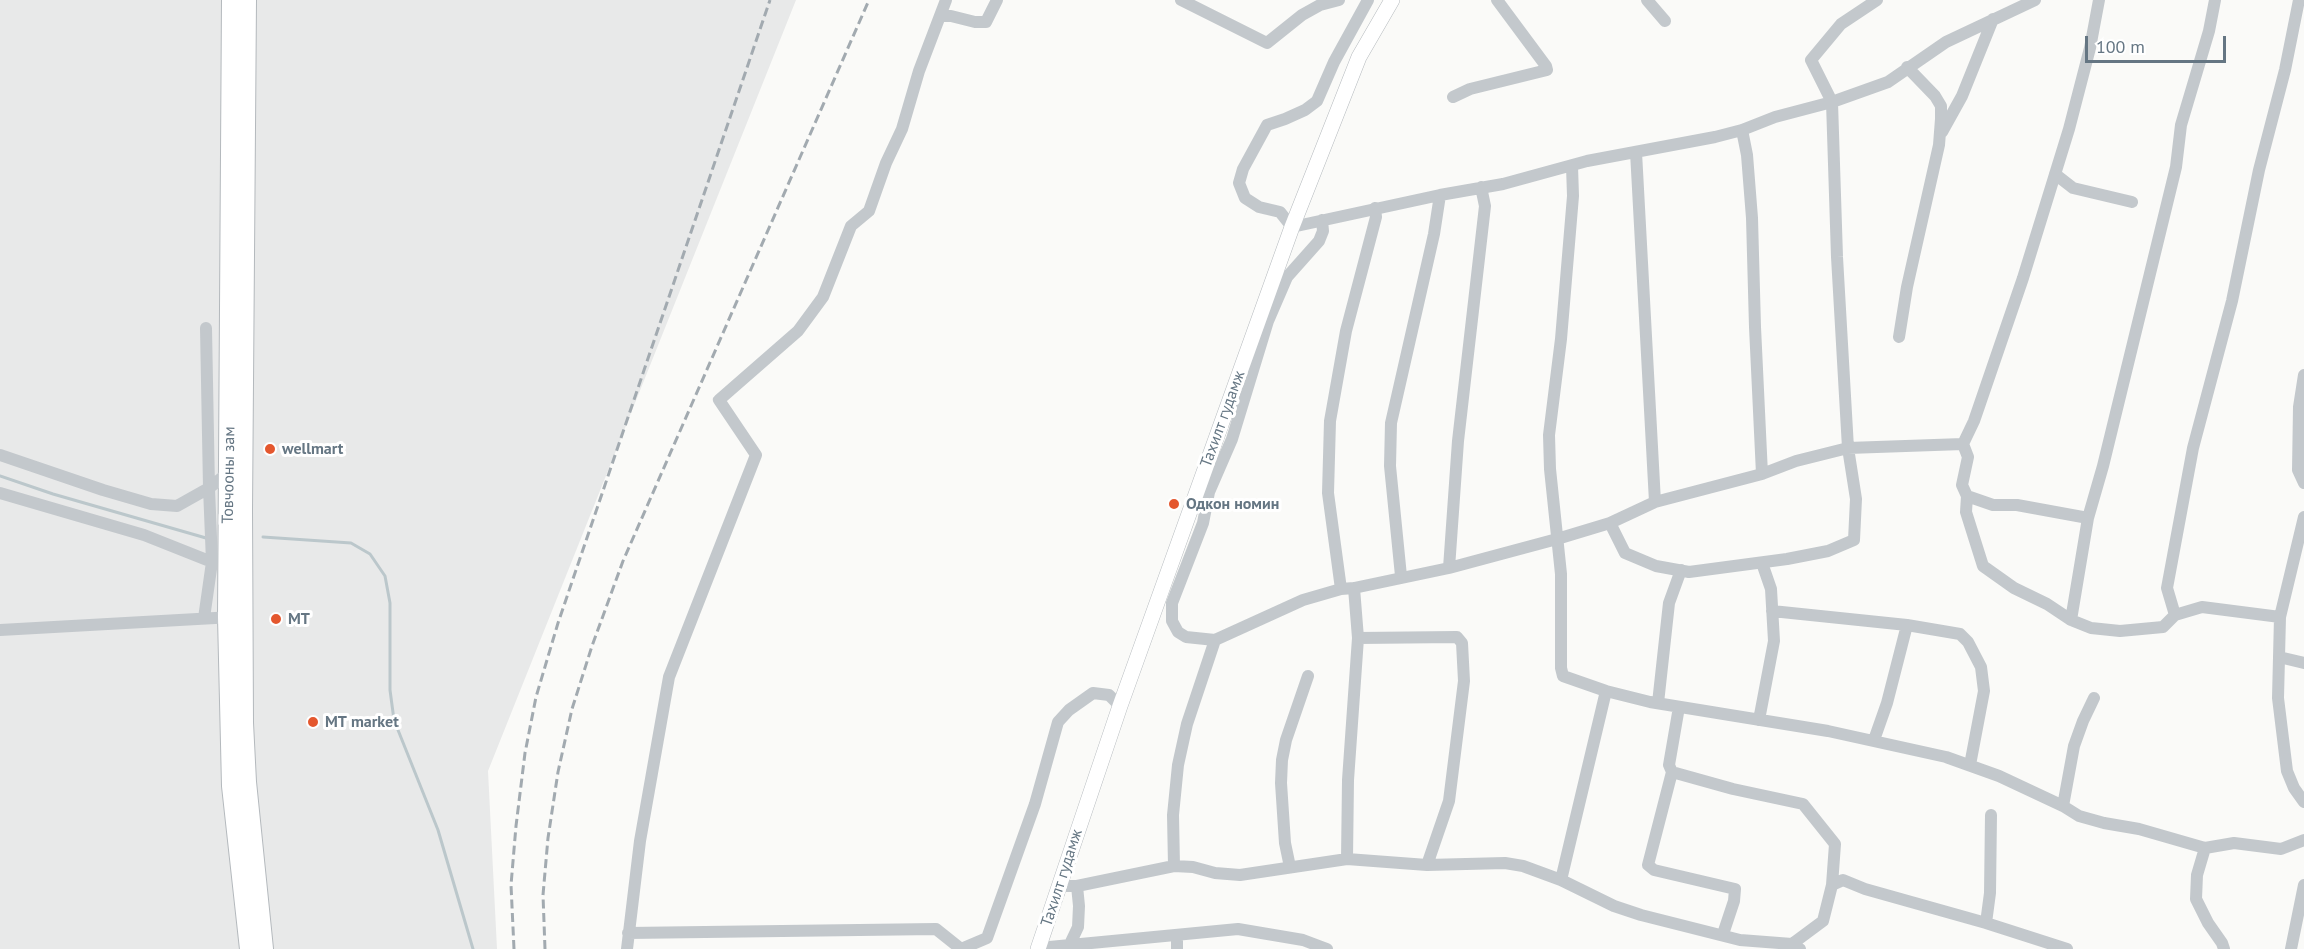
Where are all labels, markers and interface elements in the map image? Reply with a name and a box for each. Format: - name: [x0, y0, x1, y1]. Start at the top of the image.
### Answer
- scale bar: [2088, 24, 2229, 62]
- text: 100 m: [2096, 35, 2145, 58]
- street label: Тахилт гудамж: [1197, 368, 1249, 470]
- street label: Товчооны зам: [219, 426, 239, 524]
- place label: wellmart: [282, 439, 343, 459]
- marker: wellmart: [263, 442, 277, 456]
- place label: Одкон номин: [1186, 494, 1279, 514]
- marker: Одкон номин: [1167, 497, 1181, 511]
- place label: МТ: [288, 609, 310, 629]
- marker: МТ: [269, 612, 283, 626]
- place label: MT market: [325, 712, 399, 732]
- marker: MT market: [306, 715, 320, 729]
- street label: Тахилт гудамж: [1037, 827, 1087, 929]

